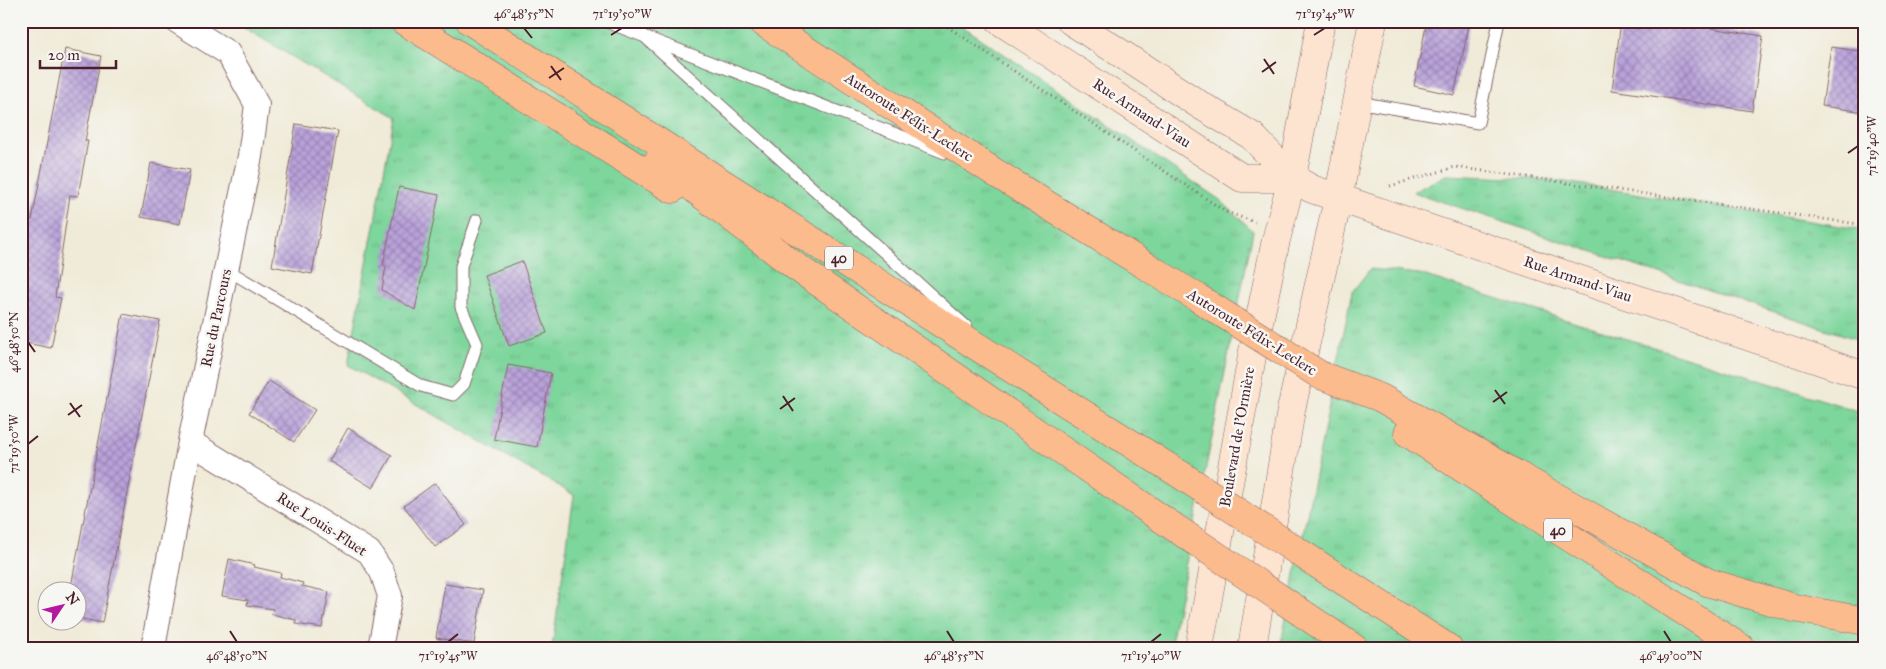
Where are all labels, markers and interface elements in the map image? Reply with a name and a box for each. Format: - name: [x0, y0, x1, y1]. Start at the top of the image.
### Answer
- text: 46°48'55"N: [494, 7, 554, 21]
- text: 71°19'50"W: [592, 7, 652, 21]
- text: 71°19'45"W: [1296, 7, 1355, 21]
- scale bar: [40, 38, 116, 70]
- text: 20 m: [48, 46, 80, 64]
- street label: Autoroute Félix-Leclerc: [841, 68, 977, 165]
- street label: Rue Armand-Viau: [1090, 75, 1194, 151]
- text: 71°19'40"W: [1865, 115, 1879, 176]
- road number: 40: [825, 247, 853, 270]
- street label: Rue Armand-Viau: [1522, 252, 1634, 306]
- street label: Rue du Parcours: [197, 267, 235, 369]
- street label: Autoroute Félix-Leclerc: [1183, 284, 1320, 379]
- text: 46°48'50"N: [7, 311, 21, 373]
- street label: Boulevard de l'Ormière: [1216, 365, 1258, 509]
- text: 71°19'50"W: [7, 414, 21, 474]
- street label: Rue Louis-Fluet: [274, 488, 371, 560]
- road number: 40: [1544, 518, 1572, 542]
- north arrow: [38, 582, 88, 632]
- text: N: [62, 589, 83, 609]
- text: 46°48'50"N: [206, 649, 268, 663]
- text: 71°19'45"W: [419, 649, 478, 663]
- text: 46°48'55"N: [924, 649, 984, 663]
- text: 71°19'40"W: [1121, 649, 1182, 663]
- text: 46°49'00"N: [1639, 649, 1703, 663]

